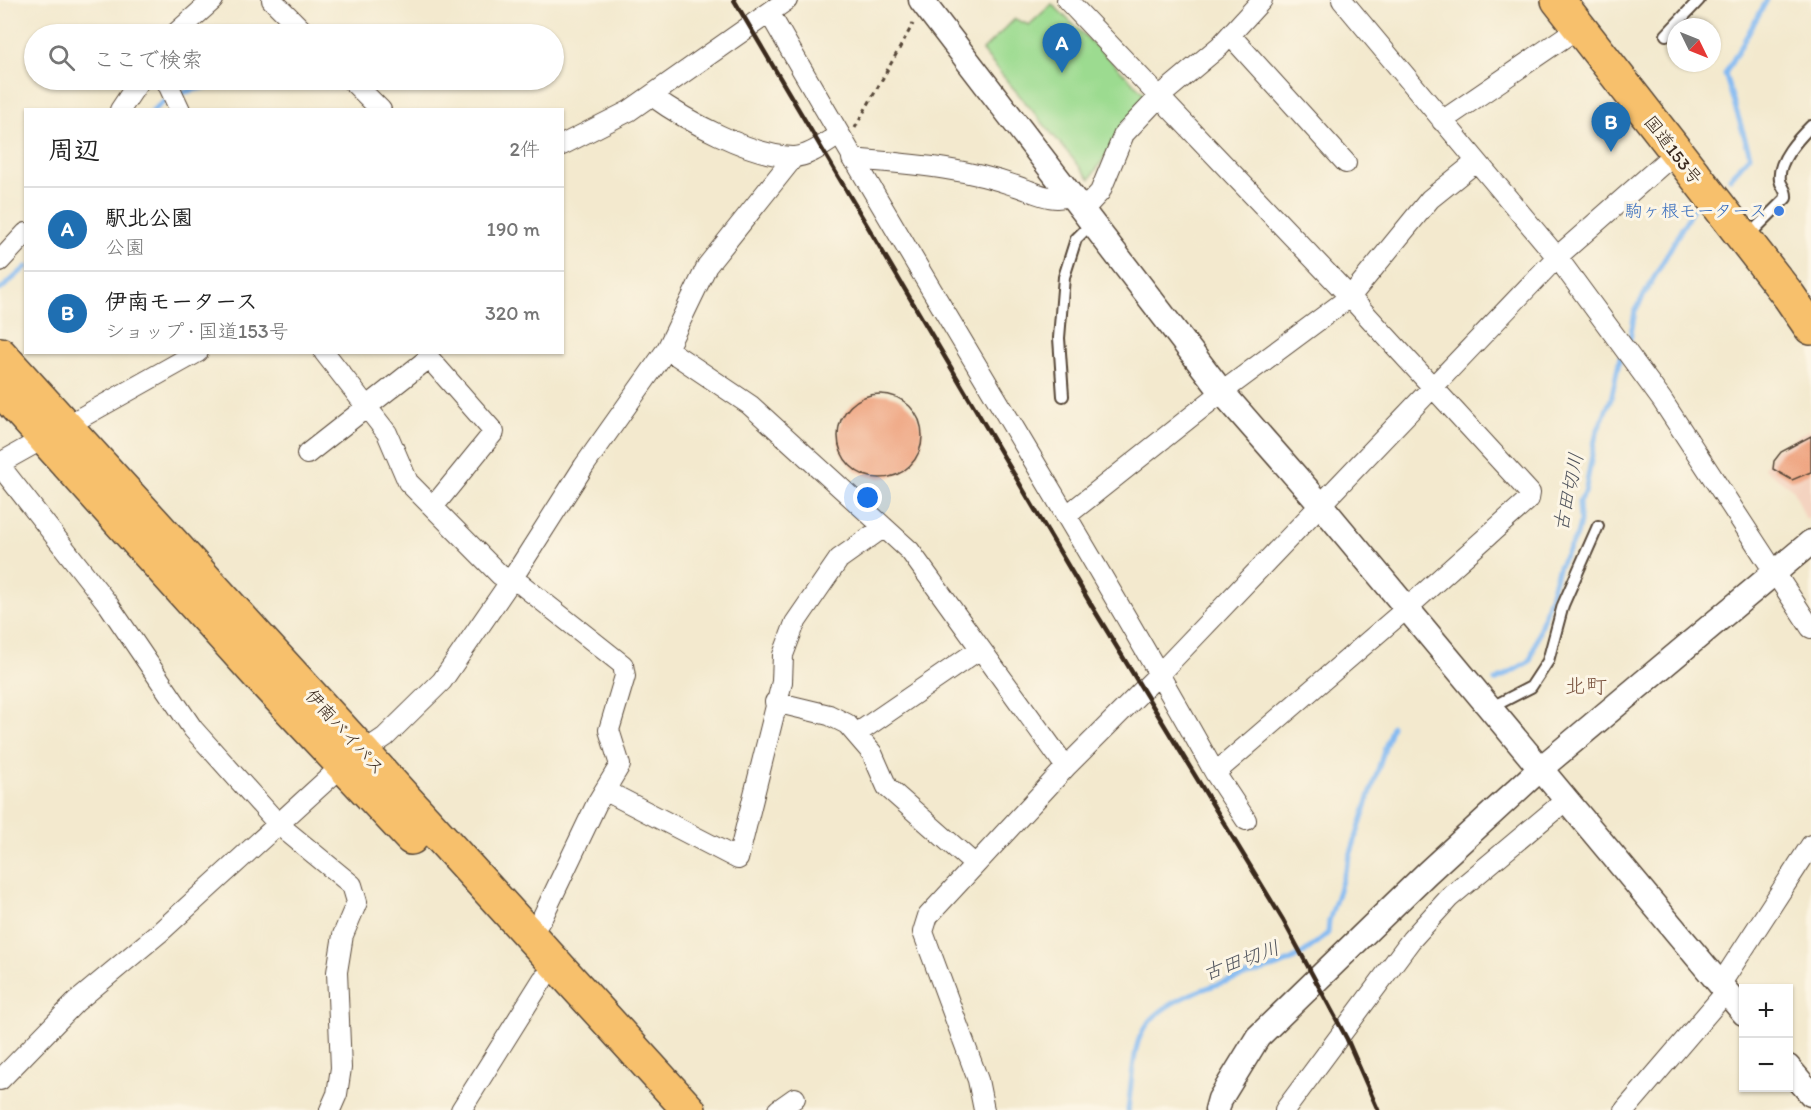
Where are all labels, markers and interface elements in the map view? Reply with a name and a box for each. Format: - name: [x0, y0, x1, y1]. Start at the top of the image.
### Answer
- north arrow: [1667, 18, 1721, 72]
- pin: A: [1042, 23, 1082, 73]
- search box: [24, 24, 564, 90]
- icon: search: [45, 41, 78, 74]
- text: ここで検索: [93, 46, 203, 73]
- pin: B: [1592, 102, 1630, 152]
- street label: 国道153号: [1639, 111, 1707, 189]
- text: 周辺: [48, 134, 100, 166]
- text: 2件: [509, 137, 540, 161]
- place label: 駒ヶ根モータース: [1624, 200, 1767, 222]
- text: 駅北公園: [105, 204, 193, 231]
- marker: 駒ヶ根モータース: [1772, 204, 1786, 218]
- text: A: [61, 217, 74, 241]
- text: 190 m: [487, 217, 540, 241]
- text: 公園: [105, 235, 145, 259]
- text: 伊南モータース: [105, 288, 258, 315]
- text: B: [61, 301, 74, 325]
- text: 320 m: [485, 301, 540, 325]
- text: ショップ · 国道153号: [105, 319, 289, 343]
- water label: 古田切川: [1548, 450, 1588, 534]
- your location: [853, 483, 882, 512]
- district label: 北町: [1565, 673, 1607, 698]
- street label: 伊南バイパス: [301, 685, 389, 779]
- water label: 古田切川: [1199, 935, 1283, 985]
- map controls: [1739, 984, 1793, 1092]
- button: +: [1739, 984, 1793, 1038]
- button: −: [1739, 1038, 1793, 1092]

